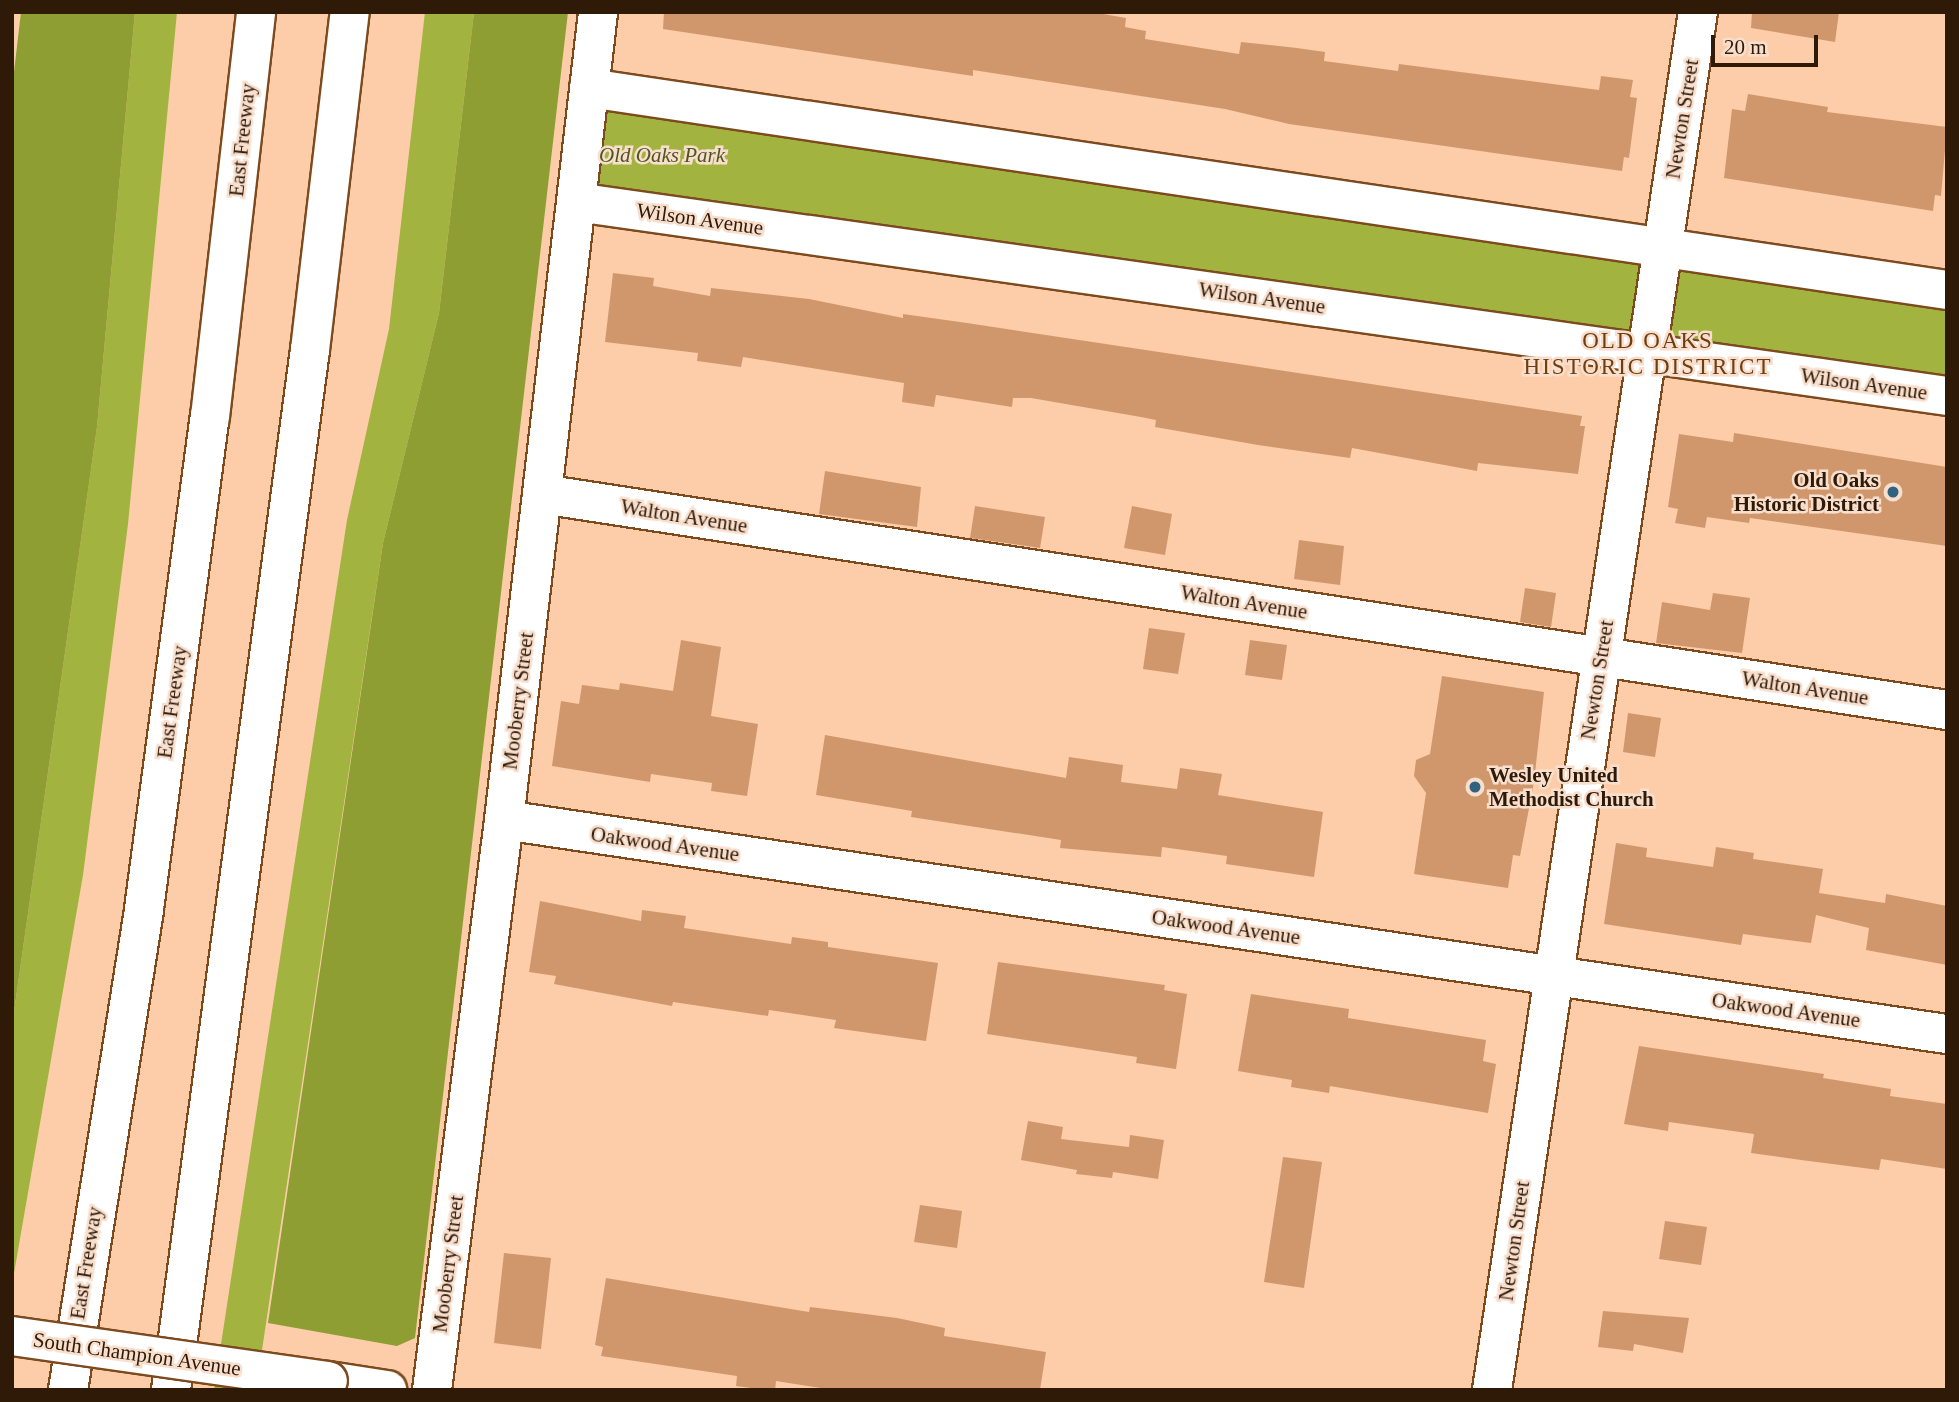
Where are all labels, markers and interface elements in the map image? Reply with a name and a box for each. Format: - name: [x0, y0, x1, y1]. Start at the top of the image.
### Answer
- scale bar: [1714, 21, 1821, 65]
- text: 20 m: [1724, 35, 1767, 59]
- street label: Newton Street: [1660, 57, 1704, 181]
- street label: East Freeway: [224, 82, 260, 198]
- park label: Old Oaks Park: [599, 142, 725, 168]
- street label: Wilson Avenue: [634, 198, 766, 240]
- street label: Wilson Avenue: [1196, 277, 1328, 319]
- district label: OLD OAKS HISTORIC DISTRICT: [1526, 327, 1770, 381]
- street label: Wilson Avenue: [1798, 363, 1930, 405]
- place label: Old Oaks Historic District: [1734, 467, 1879, 517]
- marker: Old Oaks Historic District: [1885, 484, 1901, 500]
- street label: Walton Avenue: [618, 493, 750, 539]
- street label: Walton Avenue: [1178, 579, 1310, 625]
- street label: Newton Street: [1575, 618, 1619, 742]
- street label: Mooberry Street: [497, 631, 539, 771]
- street label: East Freeway: [152, 644, 192, 760]
- street label: Walton Avenue: [1739, 665, 1871, 711]
- place label: Wesley United Methodist Church: [1489, 762, 1654, 812]
- marker: Wesley United Methodist Church: [1467, 779, 1483, 795]
- street label: Oakwood Avenue: [589, 821, 741, 867]
- street label: Oakwood Avenue: [1150, 904, 1302, 950]
- street label: Oakwood Avenue: [1710, 987, 1862, 1033]
- street label: Newton Street: [1493, 1179, 1535, 1303]
- street label: Mooberry Street: [427, 1194, 469, 1334]
- street label: East Freeway: [65, 1205, 107, 1321]
- street label: South Champion Avenue: [31, 1327, 243, 1381]

